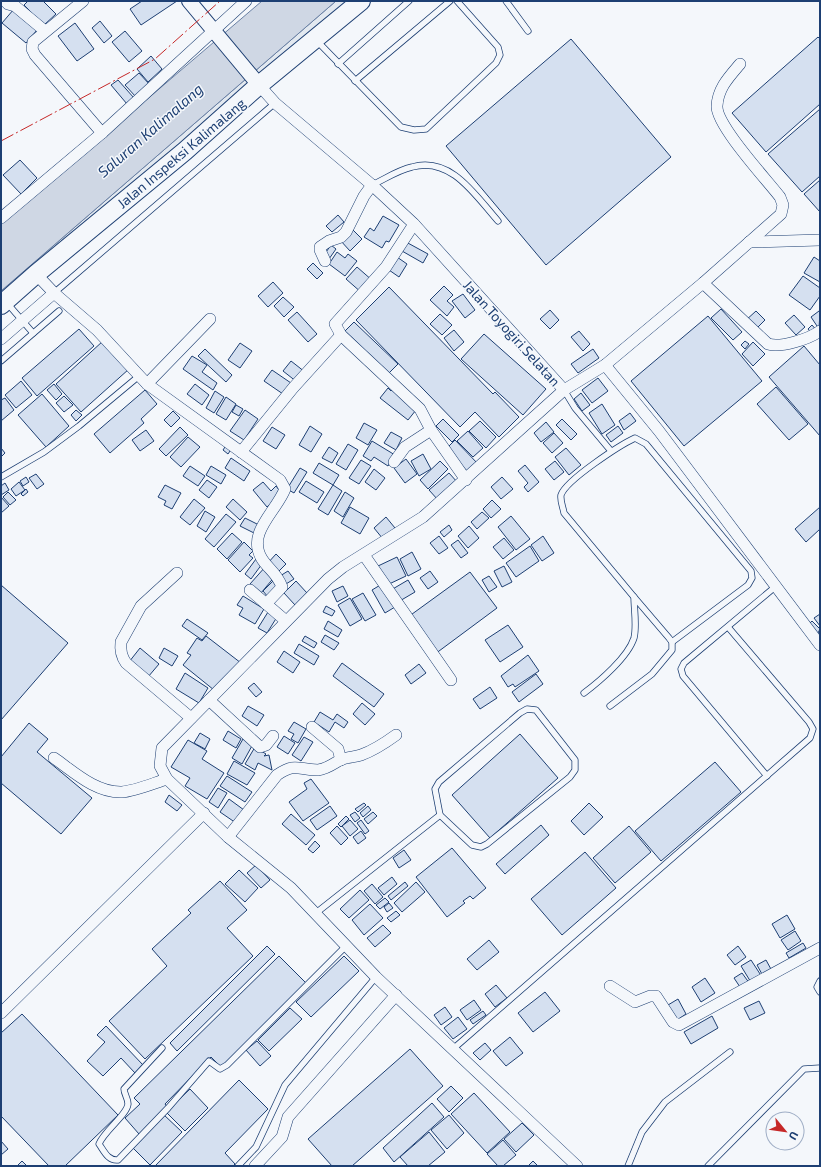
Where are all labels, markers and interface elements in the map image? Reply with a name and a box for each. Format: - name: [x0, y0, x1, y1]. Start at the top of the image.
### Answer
- water label: Saluran Kalimalang: [94, 79, 206, 181]
- street label: Jalan Inspeksi Kalimalang: [113, 94, 249, 212]
- street label: Jalan Toyogiri Selatan: [460, 276, 564, 390]
- north arrow: [765, 1111, 805, 1151]
- text: U: [787, 1130, 802, 1143]

